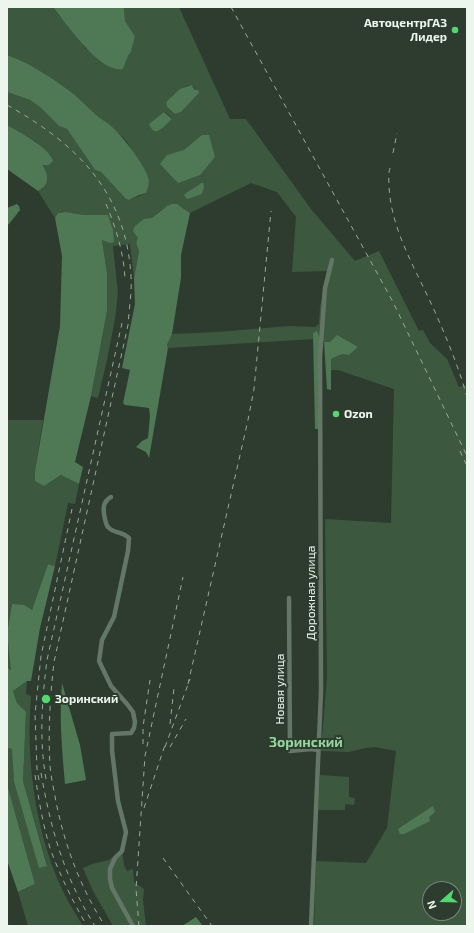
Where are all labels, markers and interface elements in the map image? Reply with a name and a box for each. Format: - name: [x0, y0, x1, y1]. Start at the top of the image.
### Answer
- place label: АвтоцентрГАЗ Лидер: [364, 16, 447, 44]
- marker: АвтоцентрГАЗ Лидер: [450, 25, 460, 35]
- place label: Ozon: [344, 407, 373, 421]
- marker: Ozon: [331, 409, 341, 419]
- street label: Дорожная улица: [304, 546, 318, 640]
- street label: Новая улица: [273, 654, 287, 724]
- place label: Зоринский: [55, 692, 118, 706]
- marker: Зоринский: [40, 693, 52, 705]
- district label: Зоринский: [269, 734, 343, 750]
- north arrow: [422, 881, 462, 921]
- text: N: [424, 899, 439, 911]

